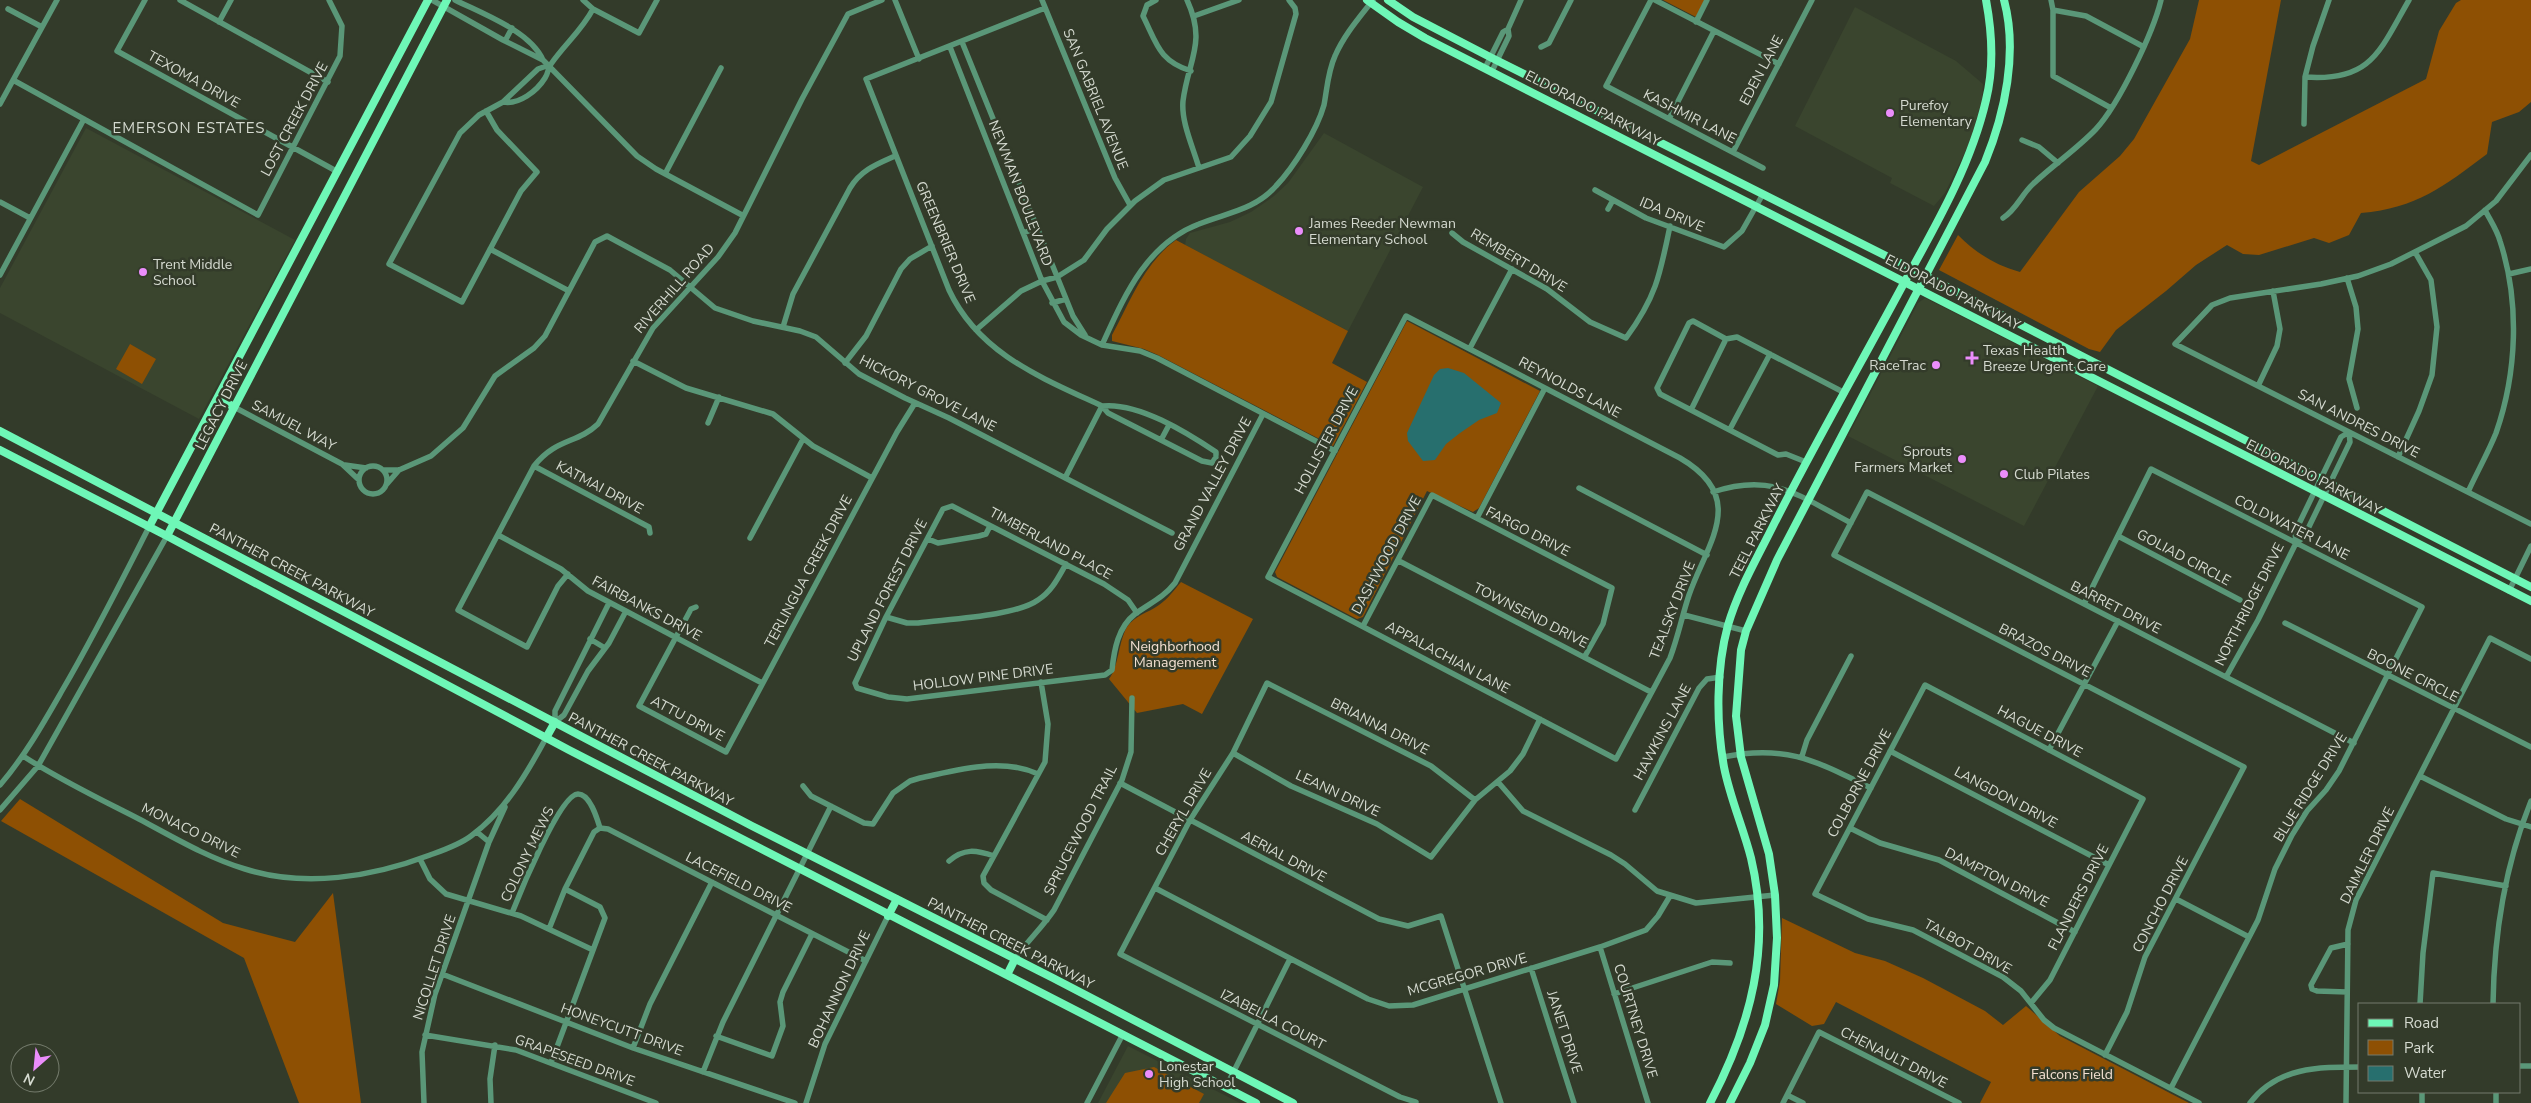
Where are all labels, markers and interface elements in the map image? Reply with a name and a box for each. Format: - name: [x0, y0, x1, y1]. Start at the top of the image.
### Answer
- street label: SAN GABRIEL AVENUE: [1058, 26, 1133, 173]
- street label: EDEN LANE: [1735, 32, 1788, 109]
- street label: TEXOMA DRIVE: [144, 46, 243, 113]
- street label: LOST CREEK DRIVE: [256, 59, 333, 180]
- street label: ELDORADO PARKWAY: [1522, 66, 1664, 151]
- street label: KASHMIR LANE: [1640, 85, 1740, 148]
- place label: Purefoy Elementary: [1900, 96, 1973, 131]
- marker: Purefoy Elementary: [1884, 107, 1896, 119]
- street label: NEWMAN BOULEVARD: [984, 117, 1057, 269]
- district label: EMERSON ESTATES: [112, 118, 266, 138]
- street label: GREENBRIER DRIVE: [911, 178, 980, 306]
- street label: IDA DRIVE: [1636, 192, 1707, 237]
- place label: James Reeder Newman Elementary School: [1308, 214, 1456, 249]
- street label: REMBERT DRIVE: [1467, 224, 1571, 297]
- marker: James Reeder Newman Elementary School: [1293, 225, 1305, 237]
- street label: RIVERHILL ROAD: [630, 239, 719, 337]
- street label: ELDORADO PARKWAY: [1882, 250, 2024, 335]
- place label: Trent Middle School: [153, 255, 232, 290]
- marker: Trent Middle School: [137, 266, 149, 278]
- place label: Texas Health Breeze Urgent Care: [1983, 341, 2106, 376]
- street label: HICKORY GROVE LANE: [856, 351, 1000, 436]
- marker: Texas Health Breeze Urgent Care: [1965, 351, 1979, 365]
- street label: REYNOLDS LANE: [1515, 352, 1624, 422]
- place label: RaceTrac: [1869, 356, 1927, 375]
- street label: LEGACY DRIVE: [191, 357, 252, 453]
- marker: RaceTrac: [1930, 359, 1942, 371]
- street label: HOLLISTER DRIVE: [1290, 383, 1363, 497]
- street label: SAN ANDRES DRIVE: [2295, 384, 2423, 462]
- street label: SAMUEL WAY: [248, 395, 340, 456]
- street label: GRAND VALLEY DRIVE: [1169, 414, 1256, 555]
- street label: ELDORADO PARKWAY: [2243, 435, 2385, 520]
- place label: Sprouts Farmers Market: [1854, 442, 1952, 477]
- marker: Sprouts Farmers Market: [1956, 453, 1968, 465]
- street label: KATMAI DRIVE: [553, 456, 647, 518]
- place label: Club Pilates: [2014, 465, 2090, 484]
- marker: Club Pilates: [1998, 468, 2010, 480]
- street label: TEEL PARKWAY: [1725, 480, 1790, 582]
- street label: COLDWATER LANE: [2231, 490, 2353, 565]
- street label: TERLINGUA CREEK DRIVE: [760, 492, 857, 651]
- street label: DASHWOOD DRIVE: [1347, 493, 1426, 618]
- street label: FARGO DRIVE: [1482, 502, 1573, 561]
- street label: TIMBERLAND PLACE: [986, 503, 1116, 584]
- street label: UPLAND FOREST DRIVE: [843, 515, 932, 665]
- street label: PANTHER CREEK PARKWAY: [206, 519, 378, 622]
- street label: GOLIAD CIRCLE: [2133, 525, 2234, 590]
- street label: NORTHRIDGE DRIVE: [2210, 539, 2289, 669]
- street label: TEALSKY DRIVE: [1645, 558, 1700, 662]
- street label: FAIRBANKS DRIVE: [589, 571, 705, 645]
- street label: BARRET DRIVE: [2067, 576, 2164, 638]
- street label: TOWNSEND DRIVE: [1470, 578, 1591, 653]
- street label: APPALACHIAN LANE: [1382, 617, 1513, 698]
- street label: BRAZOS DRIVE: [1996, 619, 2094, 682]
- park label: Neighborhood Management: [1130, 637, 1220, 672]
- street label: BOONE CIRCLE: [2364, 644, 2462, 707]
- street label: HOLLOW PINE DRIVE: [912, 659, 1054, 696]
- street label: HAWKINS LANE: [1629, 681, 1696, 784]
- street label: ATTU DRIVE: [648, 691, 728, 746]
- street label: BRIANNA DRIVE: [1327, 693, 1432, 759]
- street label: HAGUE DRIVE: [1994, 701, 2086, 762]
- street label: PANTHER CREEK PARKWAY: [565, 708, 737, 811]
- street label: COLBORNE DRIVE: [1823, 726, 1896, 841]
- street label: BLUE RIDGE DRIVE: [2269, 729, 2352, 845]
- street label: SPRUCEWOOD TRAIL: [1039, 761, 1122, 899]
- street label: LANGDON DRIVE: [1951, 762, 2061, 833]
- street label: CHERYL DRIVE: [1151, 765, 1216, 860]
- street label: LEANN DRIVE: [1292, 766, 1383, 821]
- street label: MONACO DRIVE: [138, 798, 243, 863]
- street label: COLONY MEWS: [496, 803, 559, 905]
- street label: DAIMLER DRIVE: [2336, 803, 2399, 907]
- street label: AERIAL DRIVE: [1238, 826, 1330, 887]
- street label: FLANDERS DRIVE: [2043, 841, 2113, 954]
- street label: DAMPTON DRIVE: [1941, 843, 2052, 912]
- street label: LACEFIELD DRIVE: [682, 847, 795, 917]
- street label: CONCHO DRIVE: [2128, 853, 2193, 956]
- street label: PANTHER CREEK PARKWAY: [924, 893, 1098, 994]
- street label: NICOLLET DRIVE: [408, 912, 461, 1022]
- street label: TALBOT DRIVE: [1920, 914, 2015, 978]
- street label: BOHANNON DRIVE: [804, 927, 875, 1051]
- street label: MCGREGOR DRIVE: [1405, 948, 1529, 1001]
- street label: COURTNEY DRIVE: [1609, 961, 1662, 1081]
- street label: IZABELLA COURT: [1217, 985, 1329, 1054]
- street label: JANET DRIVE: [1542, 987, 1587, 1076]
- street label: HONEYCUTT DRIVE: [558, 998, 686, 1060]
- legend: [2358, 1003, 2521, 1093]
- text: Road: [2404, 1013, 2439, 1033]
- street label: CHENAULT DRIVE: [1837, 1022, 1951, 1093]
- street label: GRAPESEED DRIVE: [512, 1030, 638, 1091]
- text: Park: [2404, 1038, 2434, 1058]
- north arrow: [10, 1043, 60, 1093]
- place label: Lonestar High School: [1159, 1057, 1236, 1092]
- text: Water: [2404, 1063, 2447, 1083]
- park label: Falcons Field: [2031, 1065, 2113, 1084]
- text: N: [20, 1068, 38, 1090]
- marker: Lonestar High School: [1143, 1068, 1155, 1080]

